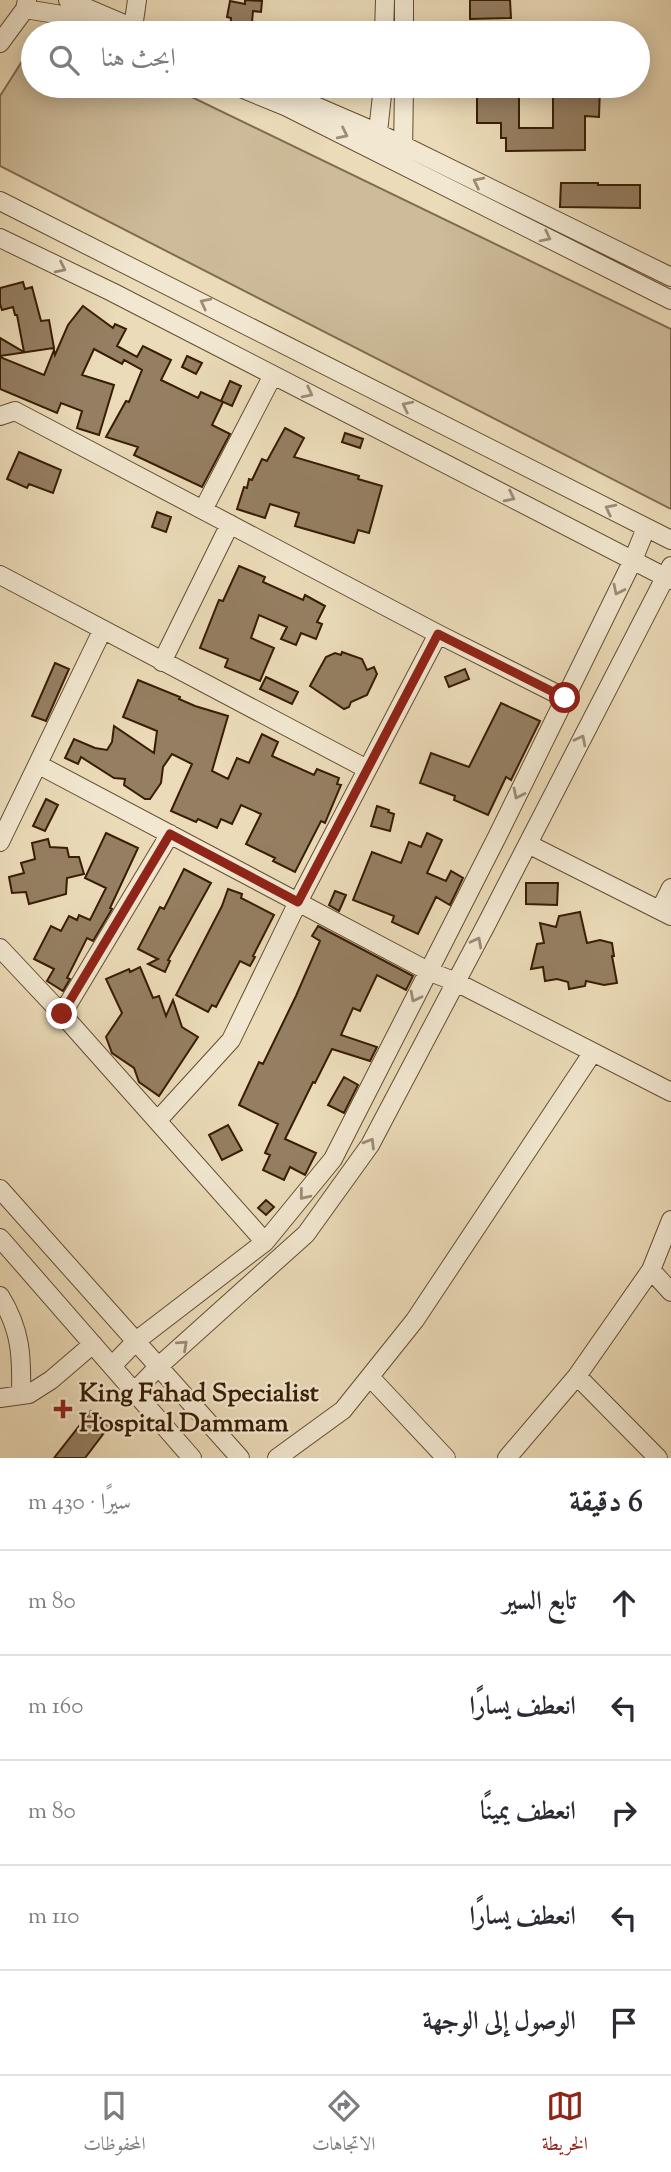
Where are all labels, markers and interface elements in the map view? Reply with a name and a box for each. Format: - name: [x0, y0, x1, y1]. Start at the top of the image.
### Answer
- search box: [21, 21, 650, 98]
- icon: search: [45, 41, 83, 79]
- text: ابحث هنا: [101, 41, 176, 78]
- one-way arrow: [336, 126, 348, 140]
- one-way arrow: [473, 177, 485, 191]
- one-way arrow: [539, 229, 551, 242]
- one-way arrow: [54, 260, 66, 274]
- one-way arrow: [200, 298, 212, 312]
- one-way arrow: [301, 385, 313, 399]
- one-way arrow: [402, 401, 415, 415]
- one-way arrow: [503, 489, 515, 502]
- one-way arrow: [605, 504, 617, 518]
- one-way arrow: [613, 583, 627, 595]
- route start: [549, 682, 580, 713]
- one-way arrow: [573, 735, 587, 747]
- one-way arrow: [513, 787, 527, 799]
- one-way arrow: [469, 937, 482, 950]
- one-way arrow: [410, 990, 423, 1002]
- route end: [46, 998, 77, 1029]
- one-way arrow: [362, 1138, 375, 1151]
- one-way arrow: [300, 1186, 312, 1199]
- one-way arrow: [175, 1340, 188, 1353]
- place label: King Fahad Specialist Hospital Dammam: [79, 1376, 319, 1443]
- marker: King Fahad Specialist Hospital Dammam: [53, 1399, 73, 1419]
- text: 6 دقيقة: [569, 1482, 643, 1525]
- text: سيرًا · 430 m: [28, 1487, 131, 1520]
- text: تابع السير: [503, 1584, 576, 1621]
- icon: ahead: [605, 1584, 643, 1622]
- text: 80 m: [28, 1586, 76, 1619]
- text: انعطف يسارًا: [469, 1689, 576, 1726]
- icon: left: [605, 1689, 643, 1727]
- text: 160 m: [28, 1691, 83, 1724]
- text: انعطف يمينًا: [480, 1794, 576, 1831]
- icon: right: [605, 1794, 643, 1832]
- text: 80 m: [28, 1796, 76, 1829]
- text: انعطف يسارًا: [469, 1899, 576, 1936]
- icon: left: [605, 1899, 643, 1937]
- text: 110 m: [28, 1901, 80, 1934]
- text: الوصول إلى الوجهة: [422, 2004, 576, 2041]
- icon: arrive: [605, 2004, 643, 2042]
- tab: المحفوظات: [83, 2087, 146, 2162]
- tab: الاتجاهات: [312, 2087, 375, 2162]
- tab: الخريطة: [542, 2087, 588, 2162]

